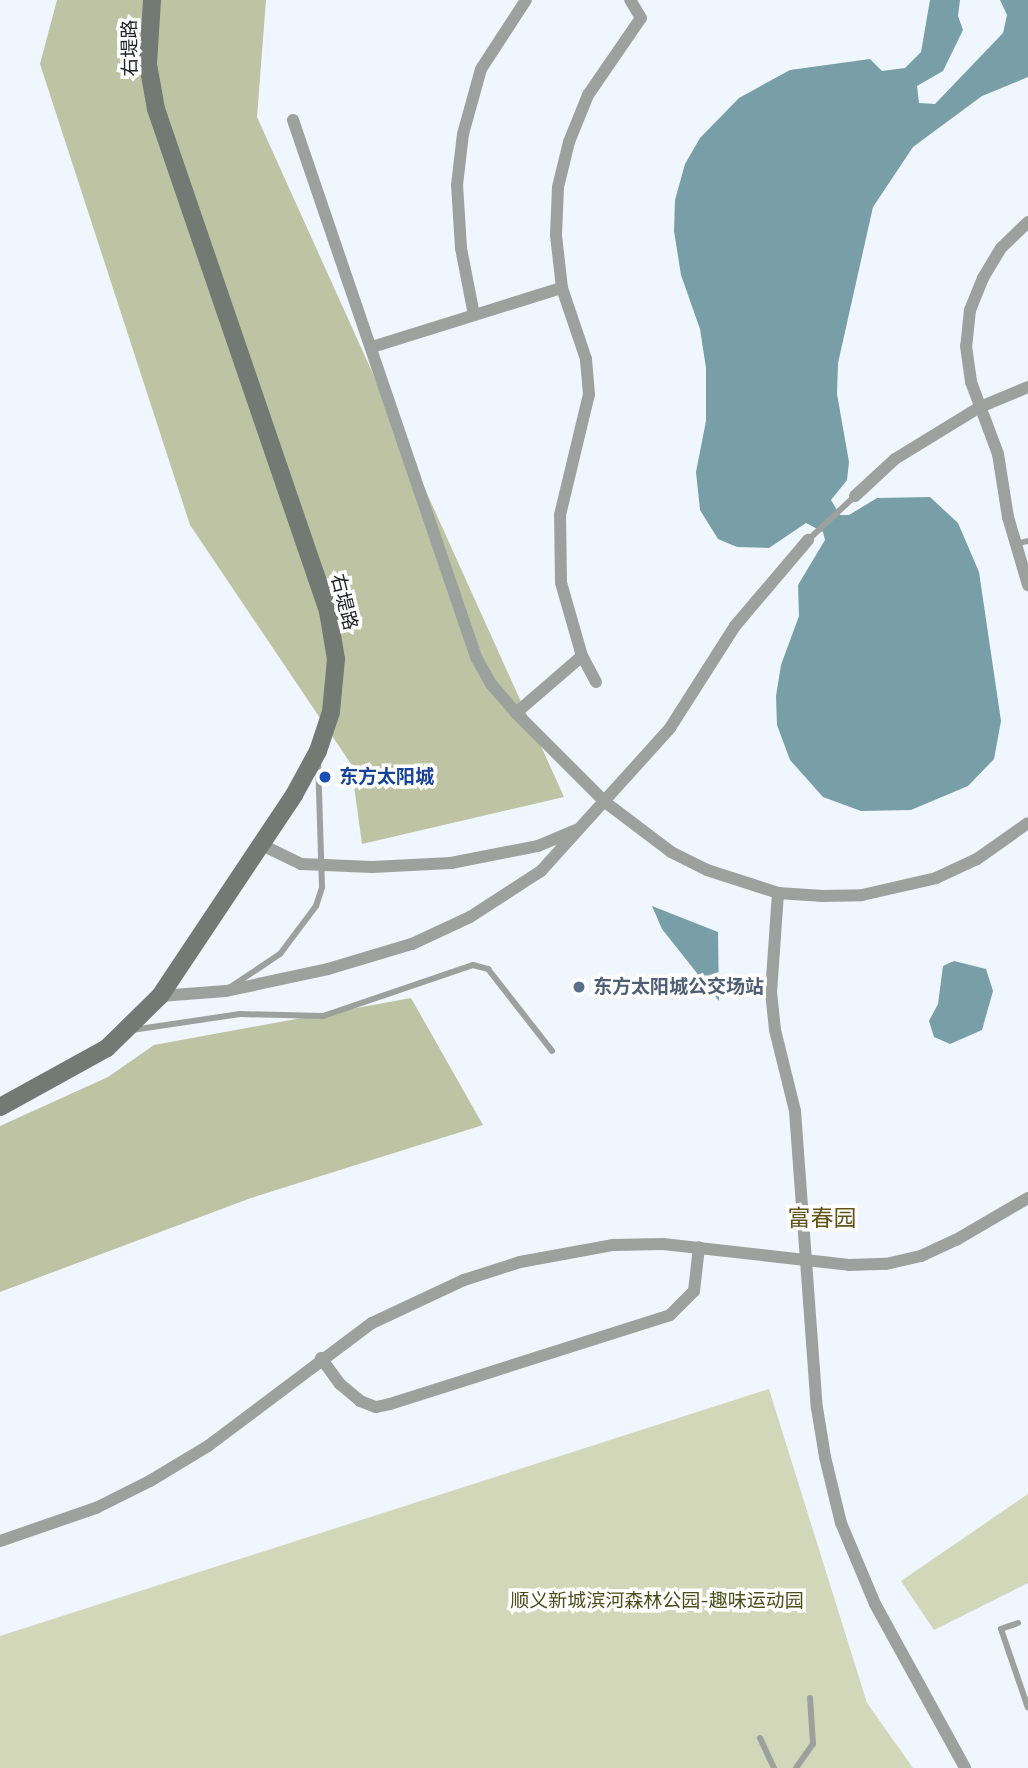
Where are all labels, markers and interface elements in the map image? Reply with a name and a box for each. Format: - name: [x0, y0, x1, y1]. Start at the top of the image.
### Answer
- street label: 右堤路: [118, 19, 142, 77]
- street label: 右堤路: [326, 572, 362, 632]
- place label: 东方太阳城: [339, 766, 434, 788]
- marker: 东方太阳城: [317, 769, 333, 785]
- place label: 东方太阳城公交场站: [593, 976, 764, 998]
- marker: 东方太阳城公交场站: [571, 979, 587, 995]
- district label: 富春园: [788, 1204, 856, 1232]
- park label: 顺义新城滨河森林公园-趣味运动园: [510, 1590, 804, 1612]

